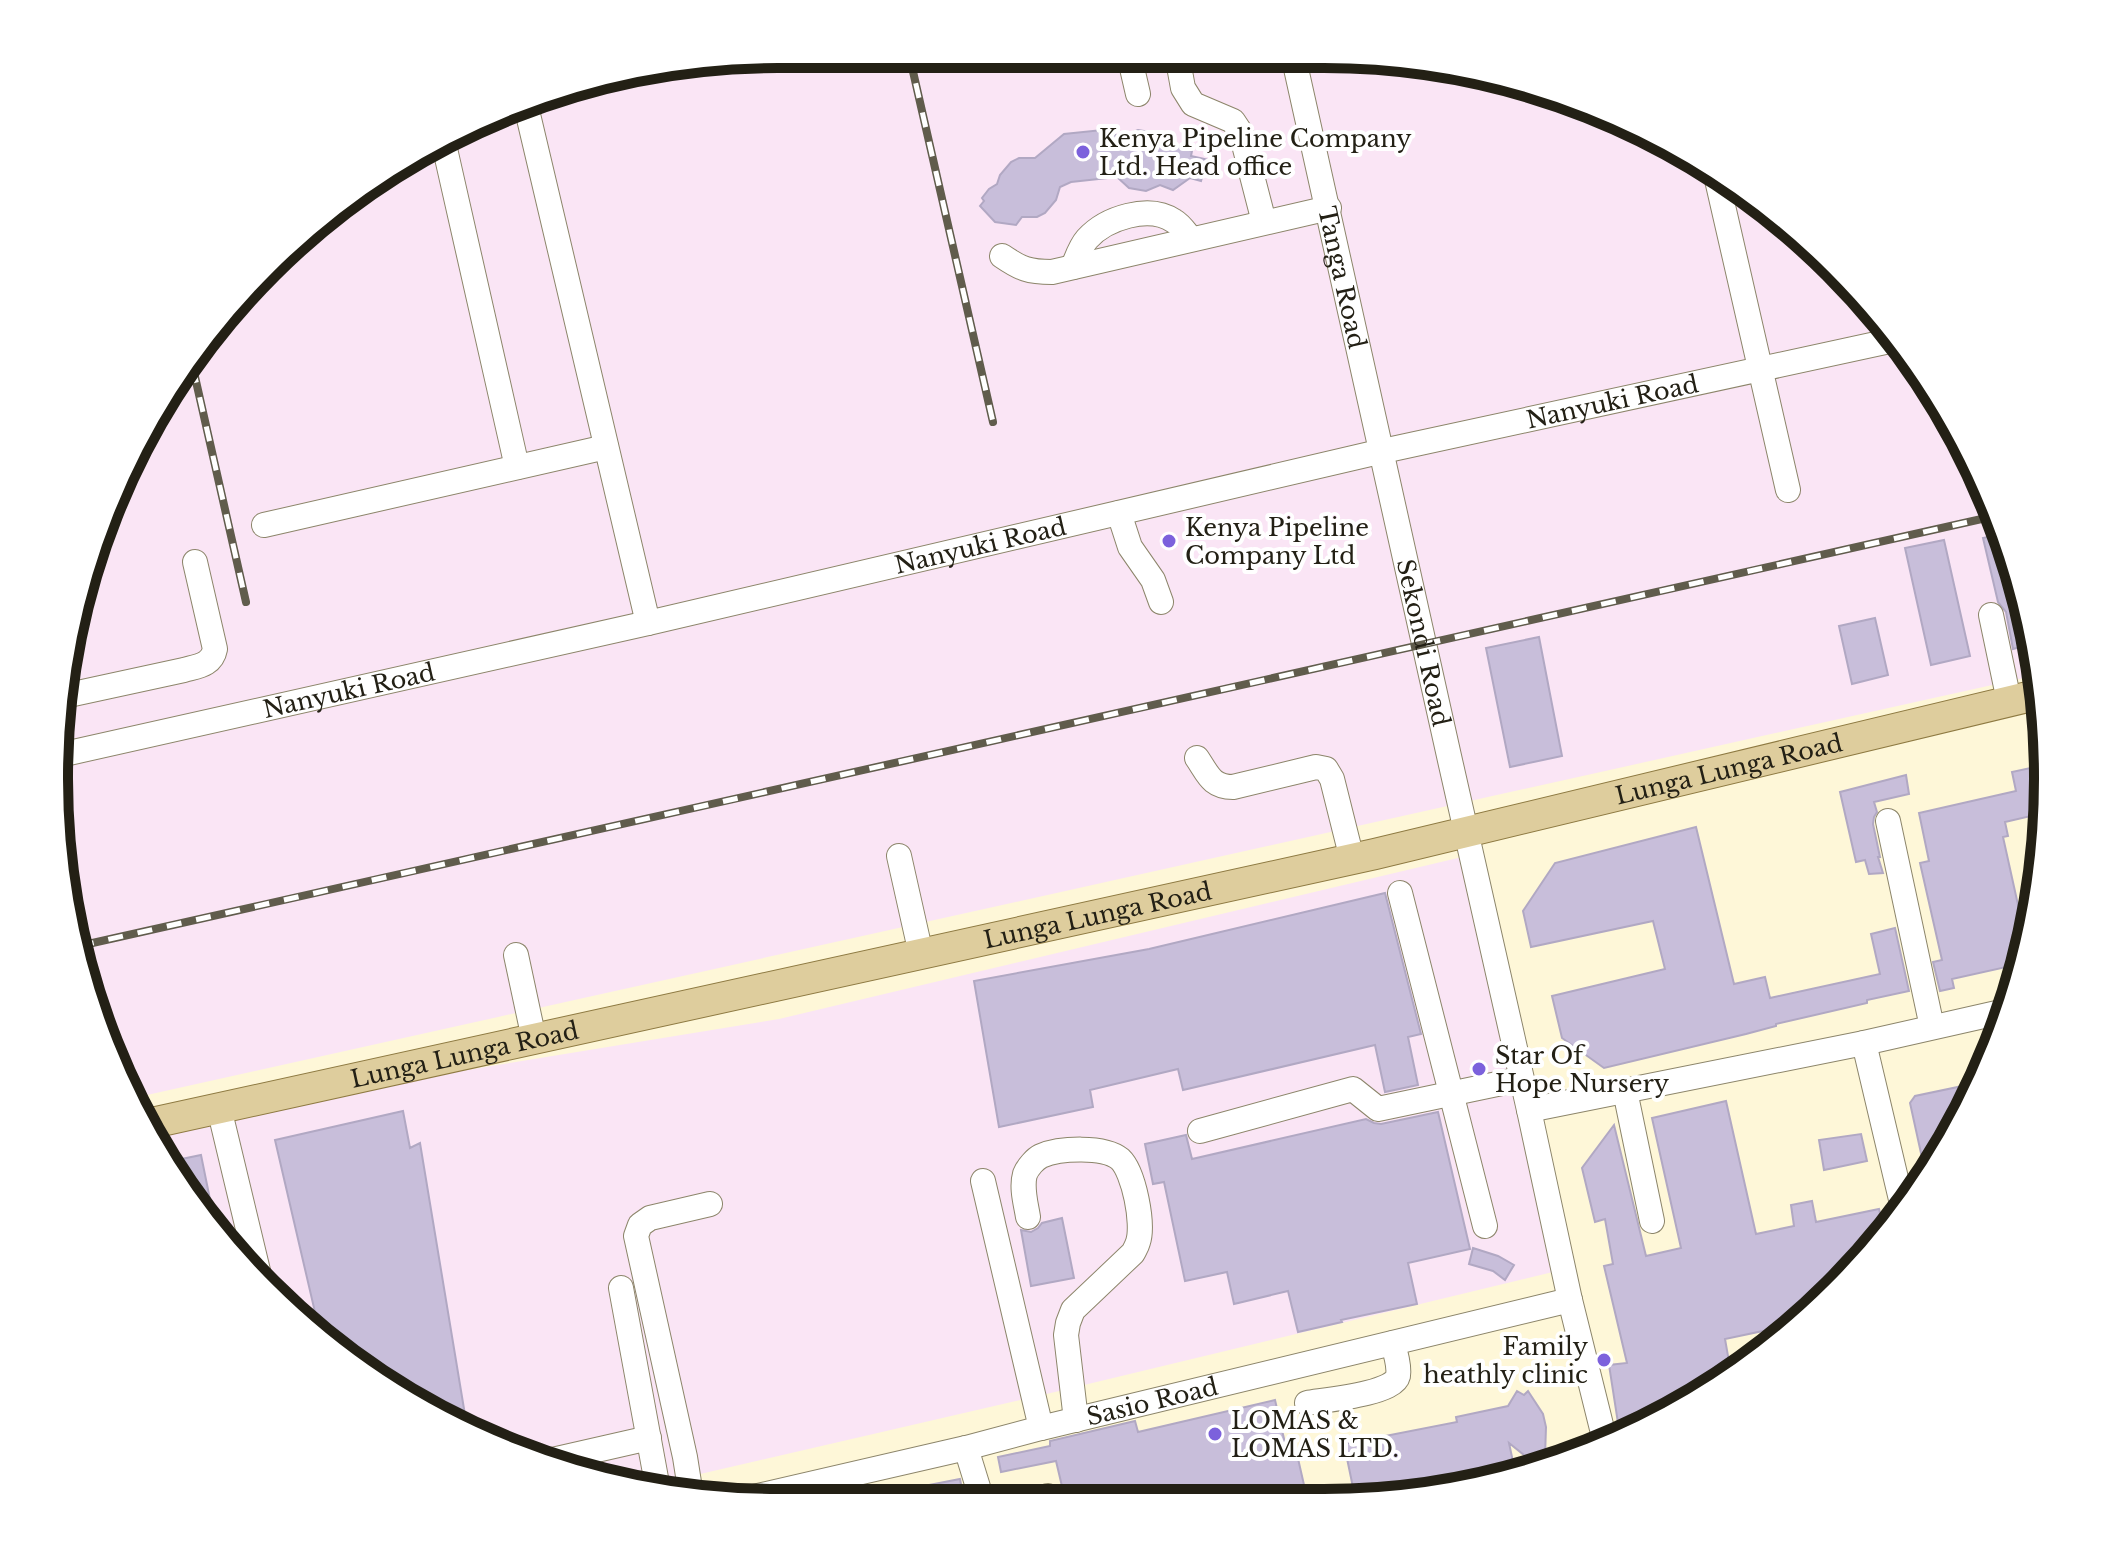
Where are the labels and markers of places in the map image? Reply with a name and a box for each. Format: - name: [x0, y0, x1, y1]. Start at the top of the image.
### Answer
- place label: Kenya Pipeline Company Ltd. Head office: [1099, 124, 1412, 181]
- marker: Kenya Pipeline Company Ltd. Head office: [1074, 143, 1092, 161]
- place label: Kenya Pipeline Company Ltd: [1185, 513, 1369, 570]
- marker: Kenya Pipeline Company Ltd: [1160, 532, 1178, 550]
- place label: Star Of Hope Nursery: [1495, 1041, 1670, 1098]
- marker: Star Of Hope Nursery: [1470, 1060, 1488, 1078]
- place label: Family heathly clinic: [1423, 1332, 1589, 1389]
- marker: Family heathly clinic: [1595, 1351, 1613, 1369]
- place label: LOMAS & LOMAS LTD.: [1231, 1406, 1399, 1463]
- marker: LOMAS & LOMAS LTD.: [1206, 1425, 1224, 1443]

